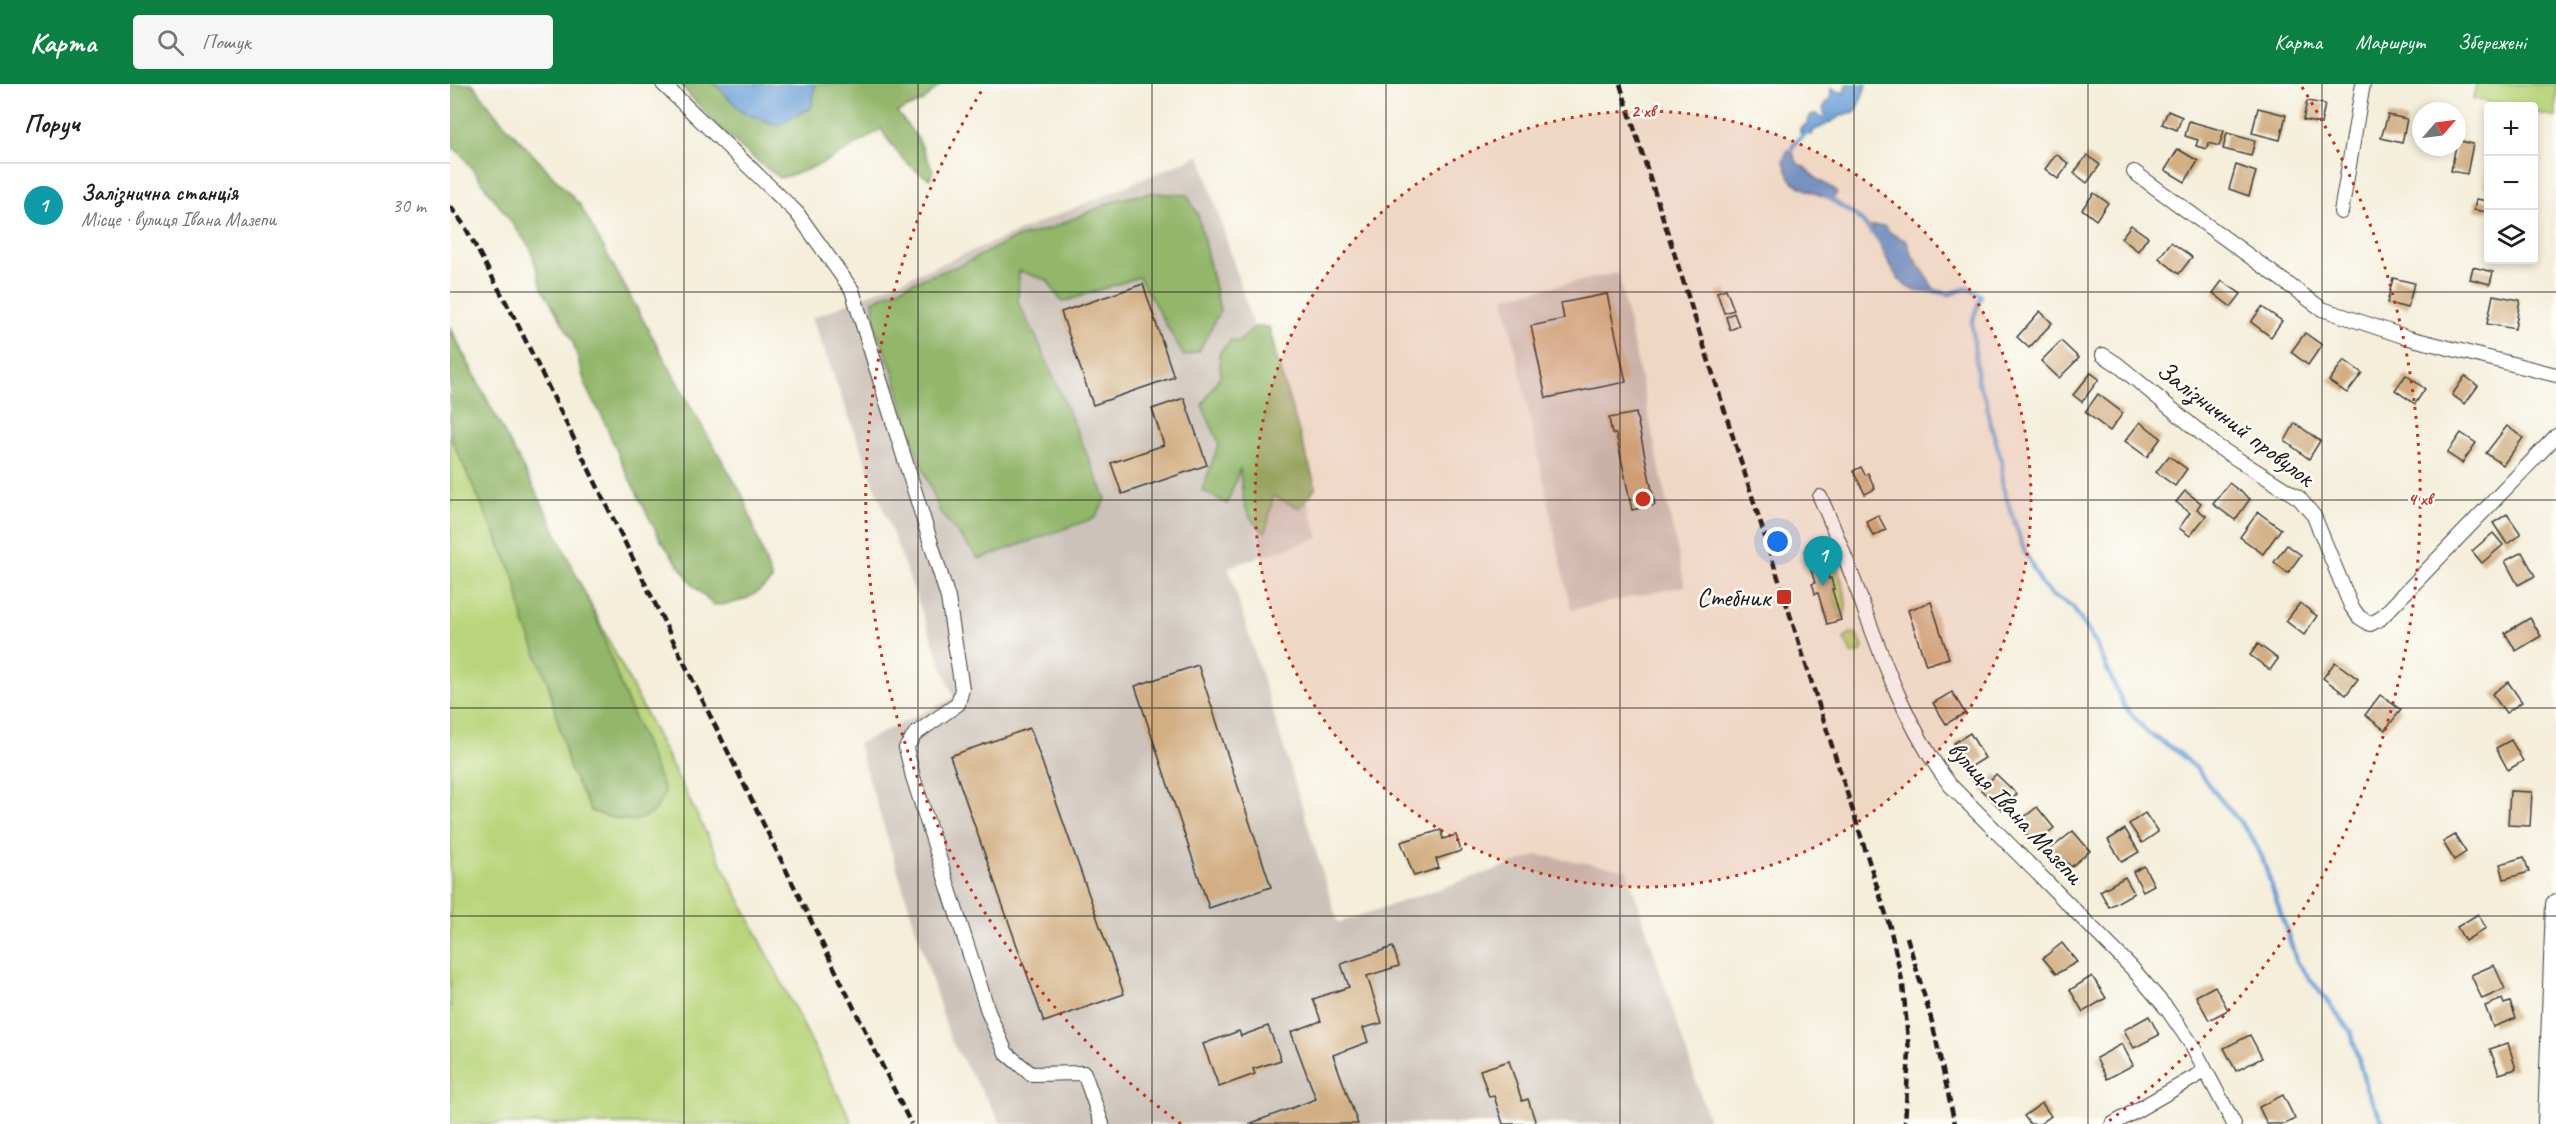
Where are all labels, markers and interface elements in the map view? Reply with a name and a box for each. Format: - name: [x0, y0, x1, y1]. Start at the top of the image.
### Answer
- search box: [133, 15, 553, 69]
- text: Карта: [30, 25, 97, 60]
- icon: search: [154, 26, 187, 59]
- text: Пошук: [202, 28, 251, 56]
- text: Карта: [2274, 29, 2322, 55]
- text: Маршрут: [2355, 29, 2425, 55]
- text: Збережені: [2458, 29, 2526, 55]
- text: 2 хв: [1631, 100, 1658, 122]
- north arrow: [2412, 102, 2466, 156]
- map controls: [2484, 102, 2538, 264]
- button: +: [2484, 102, 2538, 156]
- text: Поруч: [24, 107, 80, 140]
- button: −: [2484, 156, 2538, 210]
- text: Залізнична станція: [81, 179, 238, 207]
- text: 1: [39, 193, 48, 218]
- text: 30 m: [392, 193, 426, 218]
- text: Місце · вулиця Івана Мазепи: [81, 207, 276, 232]
- button: layers: [2484, 210, 2538, 264]
- street label: Залізничний провулок: [2150, 353, 2323, 496]
- text: 4 хв: [2408, 488, 2435, 510]
- centre of rings: [1633, 489, 1653, 509]
- your location: [1763, 527, 1792, 556]
- pin: 1: [1804, 536, 1842, 586]
- place label: Стебник: [1697, 581, 1772, 614]
- marker: Стебник: [1775, 588, 1793, 606]
- street label: вулиця Івана Мазепи: [1941, 734, 2092, 892]

